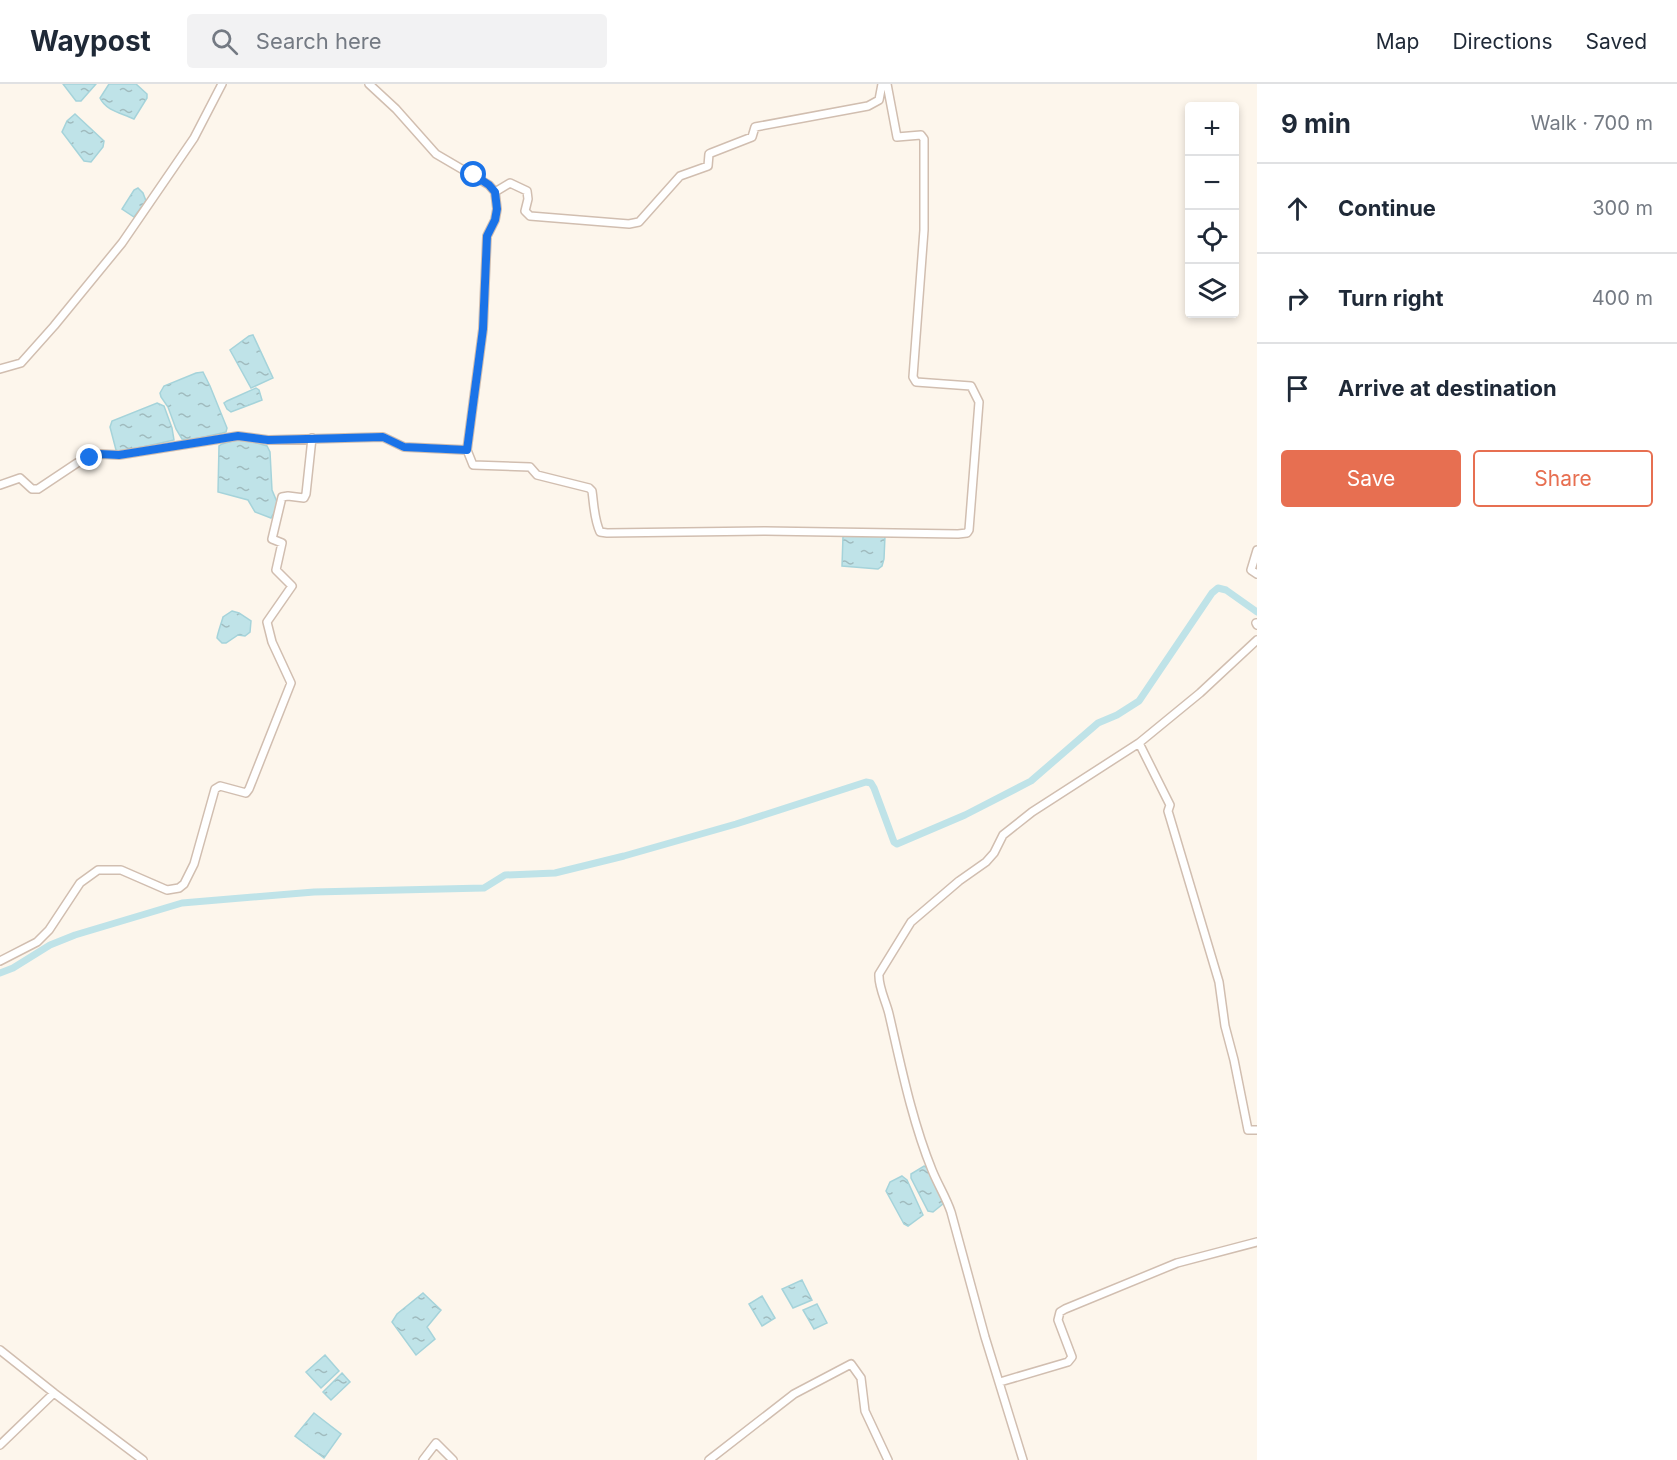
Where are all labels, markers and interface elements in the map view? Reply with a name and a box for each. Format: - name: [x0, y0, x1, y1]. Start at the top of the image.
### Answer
- search box: [187, 14, 607, 68]
- text: Waypost: [30, 24, 151, 58]
- icon: search: [208, 25, 241, 58]
- text: Search here: [256, 28, 382, 54]
- text: Map: [1376, 29, 1419, 54]
- text: Directions: [1452, 29, 1553, 54]
- text: Saved: [1586, 29, 1647, 54]
- map controls: [1185, 102, 1239, 318]
- button: +: [1185, 102, 1239, 156]
- text: 9 min: [1281, 108, 1351, 139]
- text: Walk · 700 m: [1531, 111, 1653, 135]
- button: −: [1185, 156, 1239, 210]
- route start: [460, 161, 486, 187]
- icon: ahead: [1281, 192, 1314, 225]
- text: Continue: [1338, 195, 1436, 221]
- text: 300 m: [1592, 196, 1653, 220]
- button: locate: [1185, 210, 1239, 264]
- button: layers: [1185, 264, 1239, 318]
- icon: right: [1281, 282, 1314, 315]
- text: Turn right: [1338, 285, 1444, 311]
- text: 400 m: [1592, 286, 1653, 310]
- icon: arrive: [1281, 372, 1314, 405]
- text: Arrive at destination: [1338, 375, 1557, 401]
- route end: [76, 444, 102, 470]
- button: Save: [1281, 450, 1461, 507]
- button: Share: [1473, 450, 1653, 507]

